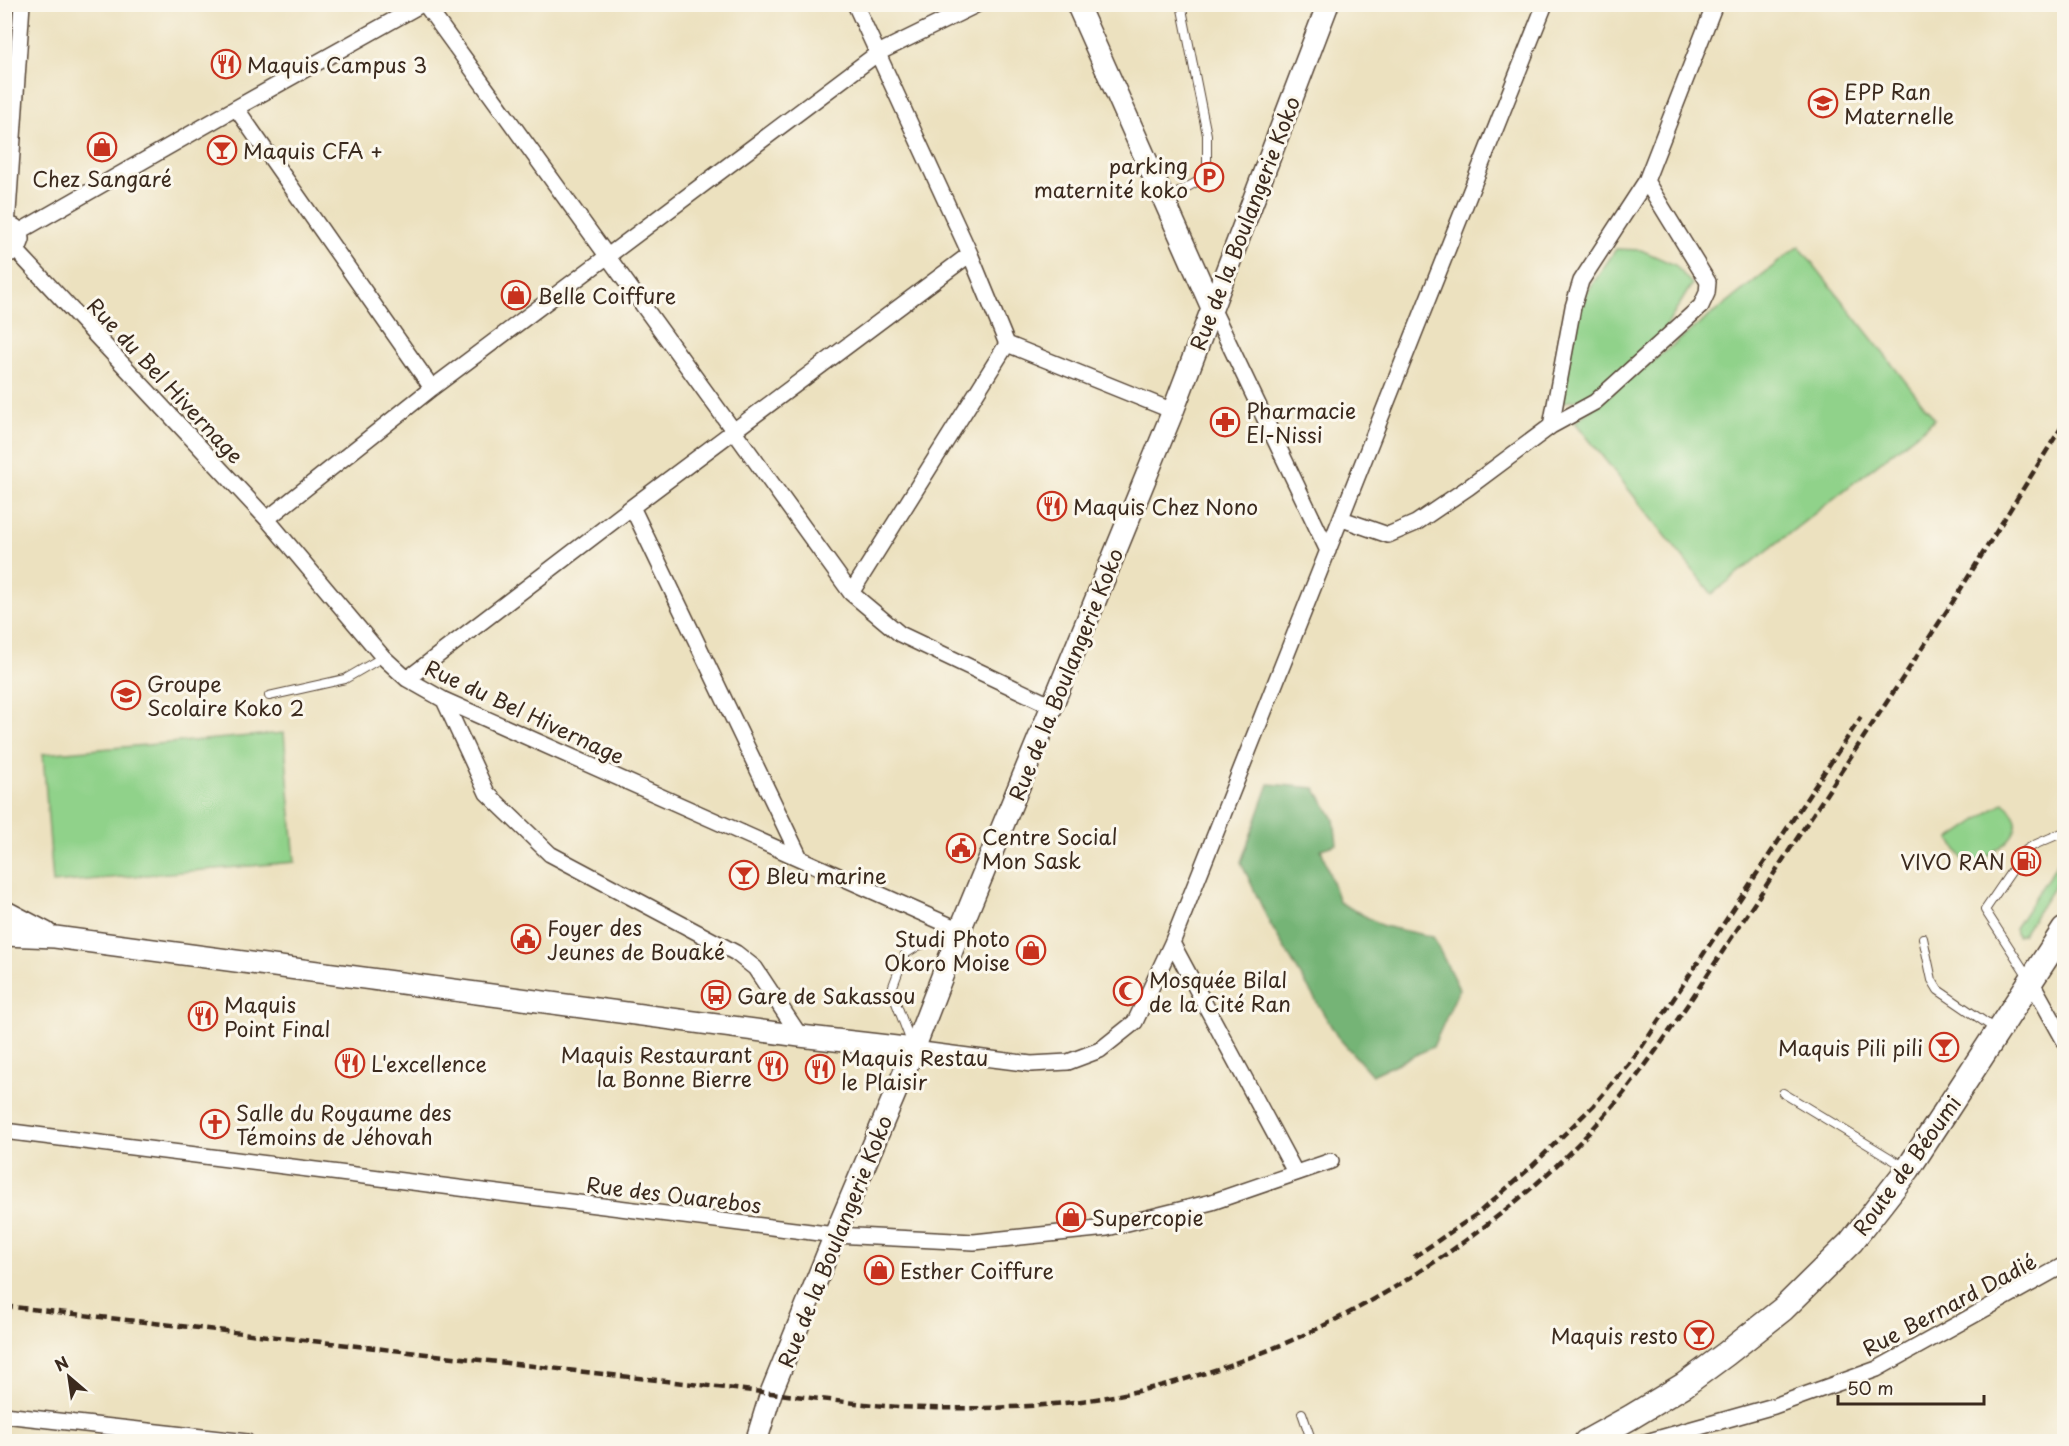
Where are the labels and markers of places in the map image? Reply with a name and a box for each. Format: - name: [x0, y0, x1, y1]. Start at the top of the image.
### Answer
- restaurant icon: Maquis Campus 3: [210, 48, 242, 80]
- place label: Maquis Campus 3: [247, 48, 427, 80]
- place label: EPP Ran Maternelle: [1844, 75, 1954, 131]
- school or university icon: EPP Ran Maternelle: [1807, 87, 1839, 119]
- shop icon: Chez Sangaré: [86, 131, 118, 163]
- bar icon: Maquis CFA +: [206, 134, 238, 166]
- place label: Maquis CFA +: [243, 134, 383, 166]
- place label: parking maternité koko: [1034, 149, 1188, 205]
- parking icon: parking maternité koko: [1193, 161, 1225, 193]
- place label: Chez Sangaré: [32, 162, 172, 194]
- shop icon: Belle Coiffure: [500, 279, 532, 311]
- place label: Belle Coiffure: [537, 279, 676, 311]
- place label: Pharmacie El-Nissi: [1246, 394, 1356, 450]
- pharmacy icon: Pharmacie El-Nissi: [1209, 406, 1241, 438]
- restaurant icon: Maquis Chez Nono: [1036, 490, 1068, 522]
- place label: Maquis Chez Nono: [1073, 490, 1258, 522]
- place label: Groupe Scolaire Koko 2: [147, 667, 304, 723]
- school or university icon: Groupe Scolaire Koko 2: [110, 679, 142, 711]
- place label: Centre Social Mon Sask: [982, 820, 1118, 876]
- public building icon: Centre Social Mon Sask: [945, 832, 977, 864]
- place label: VIVO RAN: [1900, 845, 2005, 877]
- fuel station icon: VIVO RAN: [2010, 845, 2042, 877]
- bar icon: Bleu marine: [728, 859, 760, 891]
- place label: Bleu marine: [765, 859, 887, 891]
- place label: Foyer des Jeunes de Bouaké: [547, 911, 725, 967]
- place label: Studi Photo Okoro Moise: [884, 922, 1010, 978]
- public building icon: Foyer des Jeunes de Bouaké: [510, 923, 542, 955]
- shop icon: Studi Photo Okoro Moise: [1015, 934, 1047, 966]
- place label: Mosquée Bilal de la Cité Ran: [1149, 963, 1291, 1019]
- mosque icon: Mosquée Bilal de la Cité Ran: [1112, 975, 1144, 1007]
- bus stop icon: Gare de Sakassou: [700, 979, 732, 1011]
- place label: Gare de Sakassou: [737, 979, 915, 1011]
- place label: Maquis Point Final: [224, 988, 330, 1044]
- restaurant icon: Maquis Point Final: [187, 1000, 219, 1032]
- place label: Maquis Pili pili: [1778, 1031, 1923, 1063]
- bar icon: Maquis Pili pili: [1928, 1031, 1960, 1063]
- place label: Maquis Restaurant la Bonne Bierre: [561, 1038, 752, 1094]
- place label: Maquis Restau le Plaisir: [841, 1041, 988, 1097]
- restaurant icon: L'excellence: [334, 1047, 366, 1079]
- place label: L'excellence: [371, 1047, 487, 1079]
- restaurant icon: Maquis Restaurant la Bonne Bierre: [757, 1050, 789, 1082]
- restaurant icon: Maquis Restau le Plaisir: [804, 1053, 836, 1085]
- place label: Salle du Royaume des Témoins de Jéhovah: [236, 1096, 452, 1152]
- church icon: Salle du Royaume des Témoins de Jéhovah: [199, 1108, 231, 1140]
- shop icon: Supercopie: [1055, 1201, 1087, 1233]
- place label: Supercopie: [1092, 1201, 1204, 1233]
- shop icon: Esther Coiffure: [863, 1254, 895, 1286]
- place label: Esther Coiffure: [900, 1254, 1054, 1286]
- place label: Maquis resto: [1551, 1319, 1678, 1351]
- bar icon: Maquis resto: [1683, 1319, 1715, 1351]

